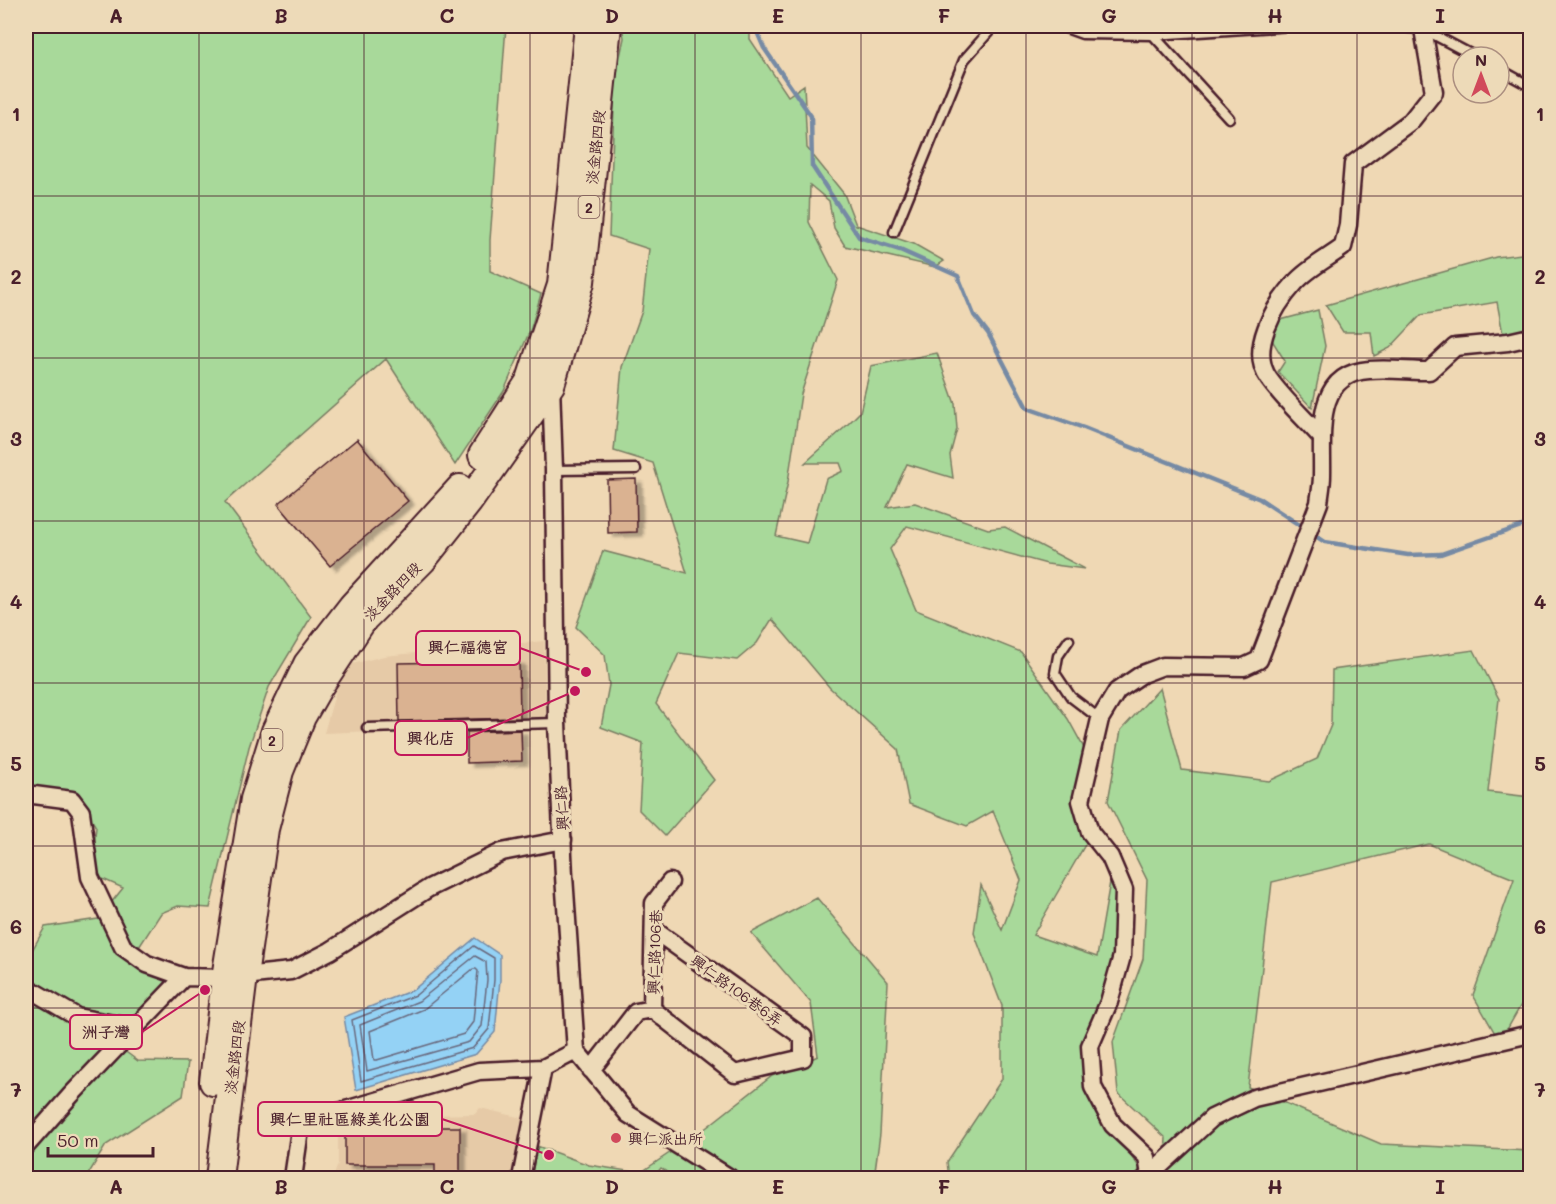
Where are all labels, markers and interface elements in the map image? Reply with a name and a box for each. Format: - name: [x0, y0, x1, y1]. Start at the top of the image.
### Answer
- text: A: [109, 2, 123, 28]
- text: B: [274, 2, 288, 28]
- text: C: [440, 2, 455, 28]
- text: D: [605, 2, 619, 28]
- text: E: [772, 2, 784, 28]
- text: F: [938, 2, 951, 28]
- text: G: [1101, 2, 1117, 28]
- text: H: [1267, 2, 1283, 28]
- text: I: [1435, 2, 1445, 28]
- north arrow: [1451, 45, 1511, 105]
- text: N: [1475, 49, 1487, 70]
- text: 1: [12, 100, 20, 126]
- text: 1: [1536, 100, 1544, 126]
- street label: 淡金路四段: [581, 109, 609, 185]
- road number: 2: [578, 196, 600, 218]
- text: 2: [10, 263, 22, 289]
- text: 2: [1534, 263, 1546, 289]
- text: 3: [10, 425, 22, 451]
- text: 3: [1534, 425, 1546, 451]
- street label: 淡金路四段: [359, 557, 425, 625]
- text: 4: [10, 588, 23, 614]
- text: 4: [1534, 588, 1547, 614]
- callout: 興仁福德宮: [416, 631, 520, 665]
- text: 興仁福德宮: [428, 636, 508, 657]
- callout: 興化店: [395, 721, 467, 755]
- text: 興化店: [407, 727, 455, 748]
- road number: 2: [262, 729, 282, 751]
- text: 5: [10, 750, 22, 776]
- text: 5: [1534, 750, 1546, 776]
- street label: 興仁路: [550, 785, 572, 831]
- street label: 興仁路106巷: [643, 909, 665, 995]
- text: 6: [10, 913, 22, 939]
- text: 6: [1534, 913, 1546, 939]
- street label: 興仁路106巷6弄: [687, 950, 787, 1030]
- callout: 洲子灣: [70, 1015, 142, 1049]
- street label: 淡金路四段: [220, 1019, 248, 1095]
- text: 洲子灣: [82, 1021, 130, 1042]
- text: 7: [10, 1076, 22, 1102]
- text: 7: [1534, 1076, 1546, 1102]
- callout: 興仁里社區綠美化公園: [258, 1102, 442, 1136]
- text: 興仁里社區綠美化公園: [270, 1108, 430, 1129]
- scale bar: [48, 1120, 153, 1158]
- text: 50 m: [57, 1128, 99, 1152]
- place label: 興仁派出所: [628, 1128, 703, 1148]
- marker: 興仁派出所: [609, 1131, 623, 1145]
- text: A: [109, 1173, 123, 1199]
- text: B: [274, 1173, 288, 1199]
- text: C: [440, 1173, 455, 1199]
- text: D: [605, 1173, 619, 1199]
- text: E: [772, 1173, 784, 1199]
- text: F: [938, 1173, 951, 1199]
- text: G: [1101, 1173, 1117, 1199]
- text: H: [1267, 1173, 1283, 1199]
- text: I: [1435, 1173, 1445, 1199]

